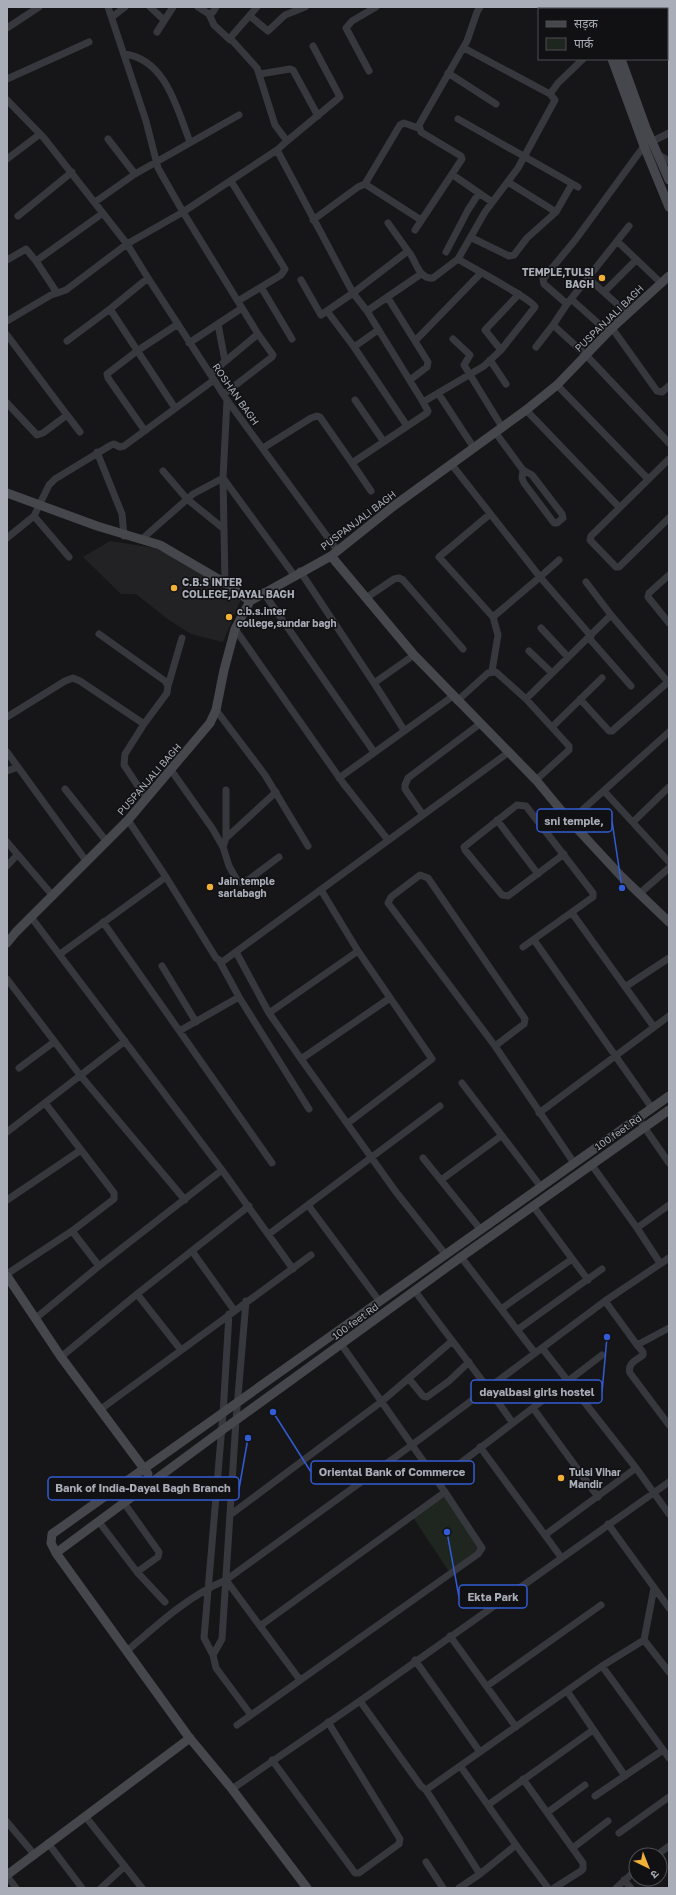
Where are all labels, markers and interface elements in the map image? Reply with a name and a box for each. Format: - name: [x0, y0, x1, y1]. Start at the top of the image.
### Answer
- legend: [538, 8, 668, 60]
- text: सड़क: [574, 16, 599, 31]
- text: पार्क: [574, 36, 594, 51]
- place label: TEMPLE,TULSI BAGH: [522, 266, 594, 290]
- marker: TEMPLE,TULSI BAGH: [597, 273, 607, 283]
- street label: PUSPANJALI BAGH: [572, 282, 646, 354]
- street label: ROSHAN BAGH: [210, 361, 262, 427]
- street label: PUSPANJALI BAGH: [318, 488, 398, 552]
- place label: C.B.S INTER COLLEGE,DAYAL BAGH: [182, 576, 295, 600]
- marker: C.B.S INTER COLLEGE,DAYAL BAGH: [169, 583, 179, 593]
- place label: c.b.s.inter college,sundar bagh: [237, 605, 336, 629]
- marker: c.b.s.inter college,sundar bagh: [224, 612, 234, 622]
- street label: PUSPANJALI BAGH: [115, 741, 183, 817]
- callout: sni temple,: [537, 809, 612, 832]
- text: sni temple,: [544, 814, 604, 827]
- place label: Jain temple sarlabagh: [218, 875, 275, 899]
- marker: Jain temple sarlabagh: [205, 882, 215, 892]
- street label: 100 feet Rd: [592, 1112, 644, 1152]
- street label: 100 feet Rd: [330, 1300, 380, 1342]
- callout: dayalbasi girls hostel: [471, 1380, 602, 1403]
- text: dayalbasi girls hostel: [480, 1385, 595, 1398]
- callout: Oriental Bank of Commerce: [311, 1461, 474, 1484]
- text: Oriental Bank of Commerce: [319, 1465, 466, 1478]
- place label: Tulsi Vihar Mandir: [569, 1466, 621, 1490]
- marker: Tulsi Vihar Mandir: [556, 1473, 566, 1483]
- callout: Bank of India-Dayal Bagh Branch: [48, 1477, 239, 1500]
- text: Bank of India-Dayal Bagh Branch: [55, 1481, 231, 1494]
- callout: Ekta Park: [459, 1585, 527, 1608]
- text: Ekta Park: [467, 1590, 519, 1603]
- north arrow: [628, 1847, 668, 1887]
- text: उ: [648, 1868, 662, 1882]

